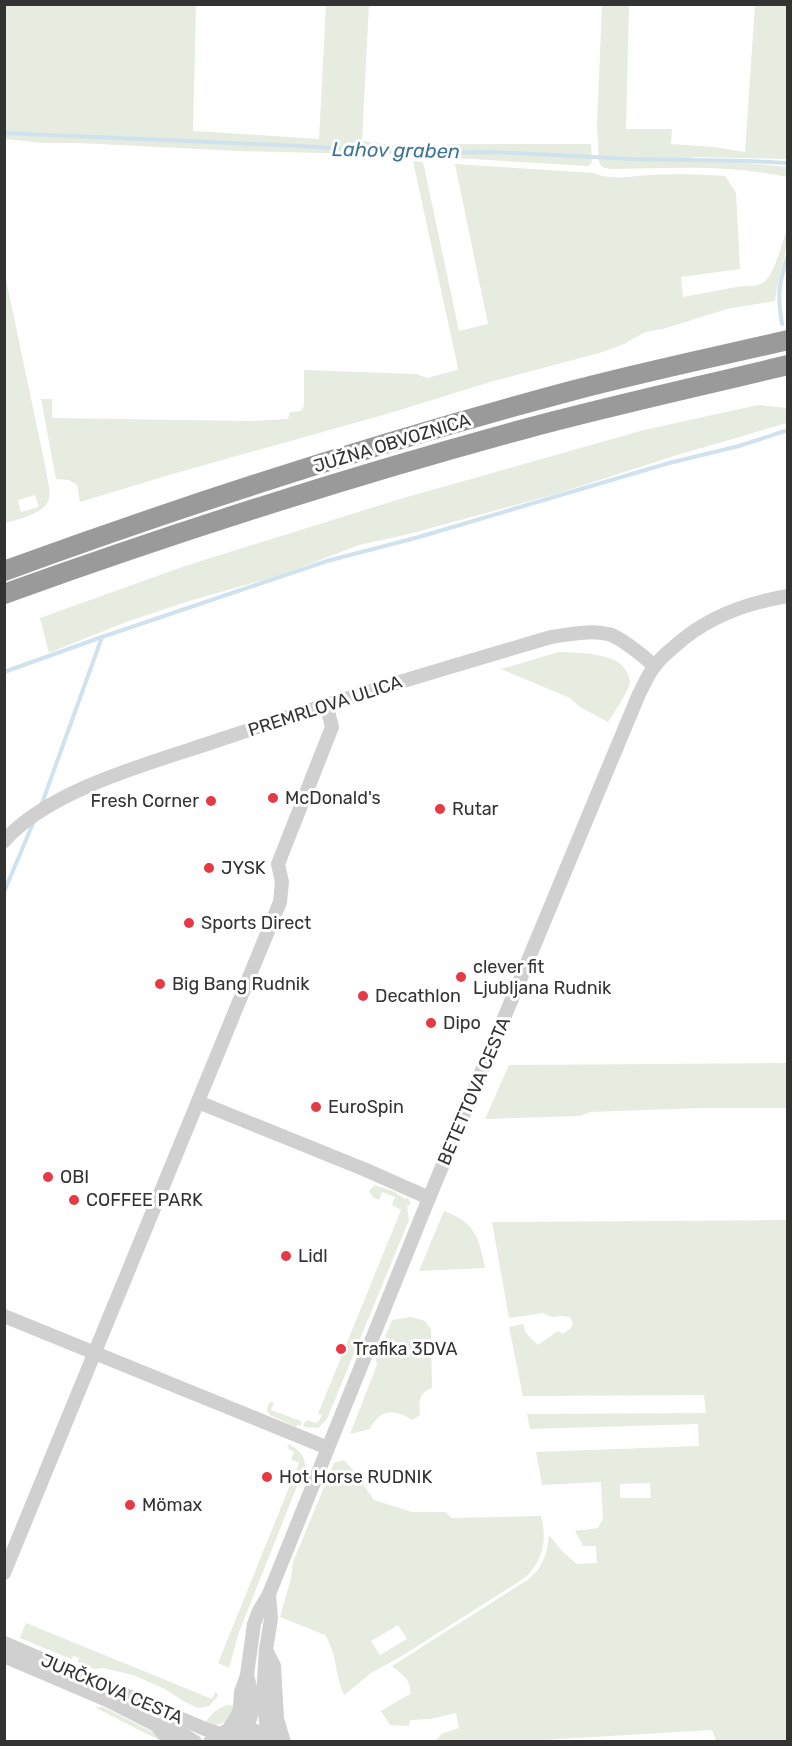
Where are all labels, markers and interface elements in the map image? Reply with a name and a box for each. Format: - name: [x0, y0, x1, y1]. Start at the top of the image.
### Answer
- water label: Lahov graben: [332, 137, 460, 163]
- street label: JUŽNA OBVOZNICA: [311, 409, 473, 477]
- street label: PREMRLOVA ULICA: [245, 671, 405, 741]
- place label: McDonald's: [285, 787, 381, 809]
- place label: Fresh Corner: [90, 790, 199, 812]
- marker: McDonald's: [266, 791, 280, 805]
- marker: Fresh Corner: [204, 794, 218, 808]
- place label: Rutar: [452, 798, 499, 820]
- marker: Rutar: [433, 802, 447, 816]
- place label: JYSK: [221, 857, 266, 879]
- marker: JYSK: [202, 861, 216, 875]
- place label: Sports Direct: [201, 912, 311, 934]
- marker: Sports Direct: [182, 916, 196, 930]
- place label: clever fit Ljubljana Rudnik: [473, 956, 612, 999]
- marker: clever fit Ljubljana Rudnik: [454, 970, 468, 984]
- place label: Big Bang Rudnik: [172, 973, 310, 995]
- marker: Big Bang Rudnik: [153, 977, 167, 991]
- place label: Decathlon: [375, 985, 461, 1007]
- marker: Decathlon: [356, 989, 370, 1003]
- place label: Dipo: [443, 1012, 481, 1034]
- street label: BETETTOVA CESTA: [433, 1014, 515, 1168]
- marker: Dipo: [424, 1016, 438, 1030]
- place label: EuroSpin: [328, 1096, 404, 1118]
- marker: EuroSpin: [309, 1100, 323, 1114]
- place label: OBI: [60, 1166, 89, 1188]
- marker: OBI: [41, 1170, 55, 1184]
- place label: COFFEE PARK: [86, 1189, 203, 1211]
- marker: COFFEE PARK: [67, 1193, 81, 1207]
- place label: Lidl: [298, 1245, 328, 1267]
- marker: Lidl: [279, 1249, 293, 1263]
- place label: Trafika 3DVA: [353, 1338, 458, 1360]
- marker: Trafika 3DVA: [334, 1342, 348, 1356]
- place label: Hot Horse RUDNIK: [279, 1466, 432, 1488]
- marker: Hot Horse RUDNIK: [260, 1470, 274, 1484]
- place label: Mömax: [142, 1494, 203, 1516]
- marker: Mömax: [123, 1498, 137, 1512]
- street label: JURČKOVA CESTA: [38, 1649, 186, 1729]

